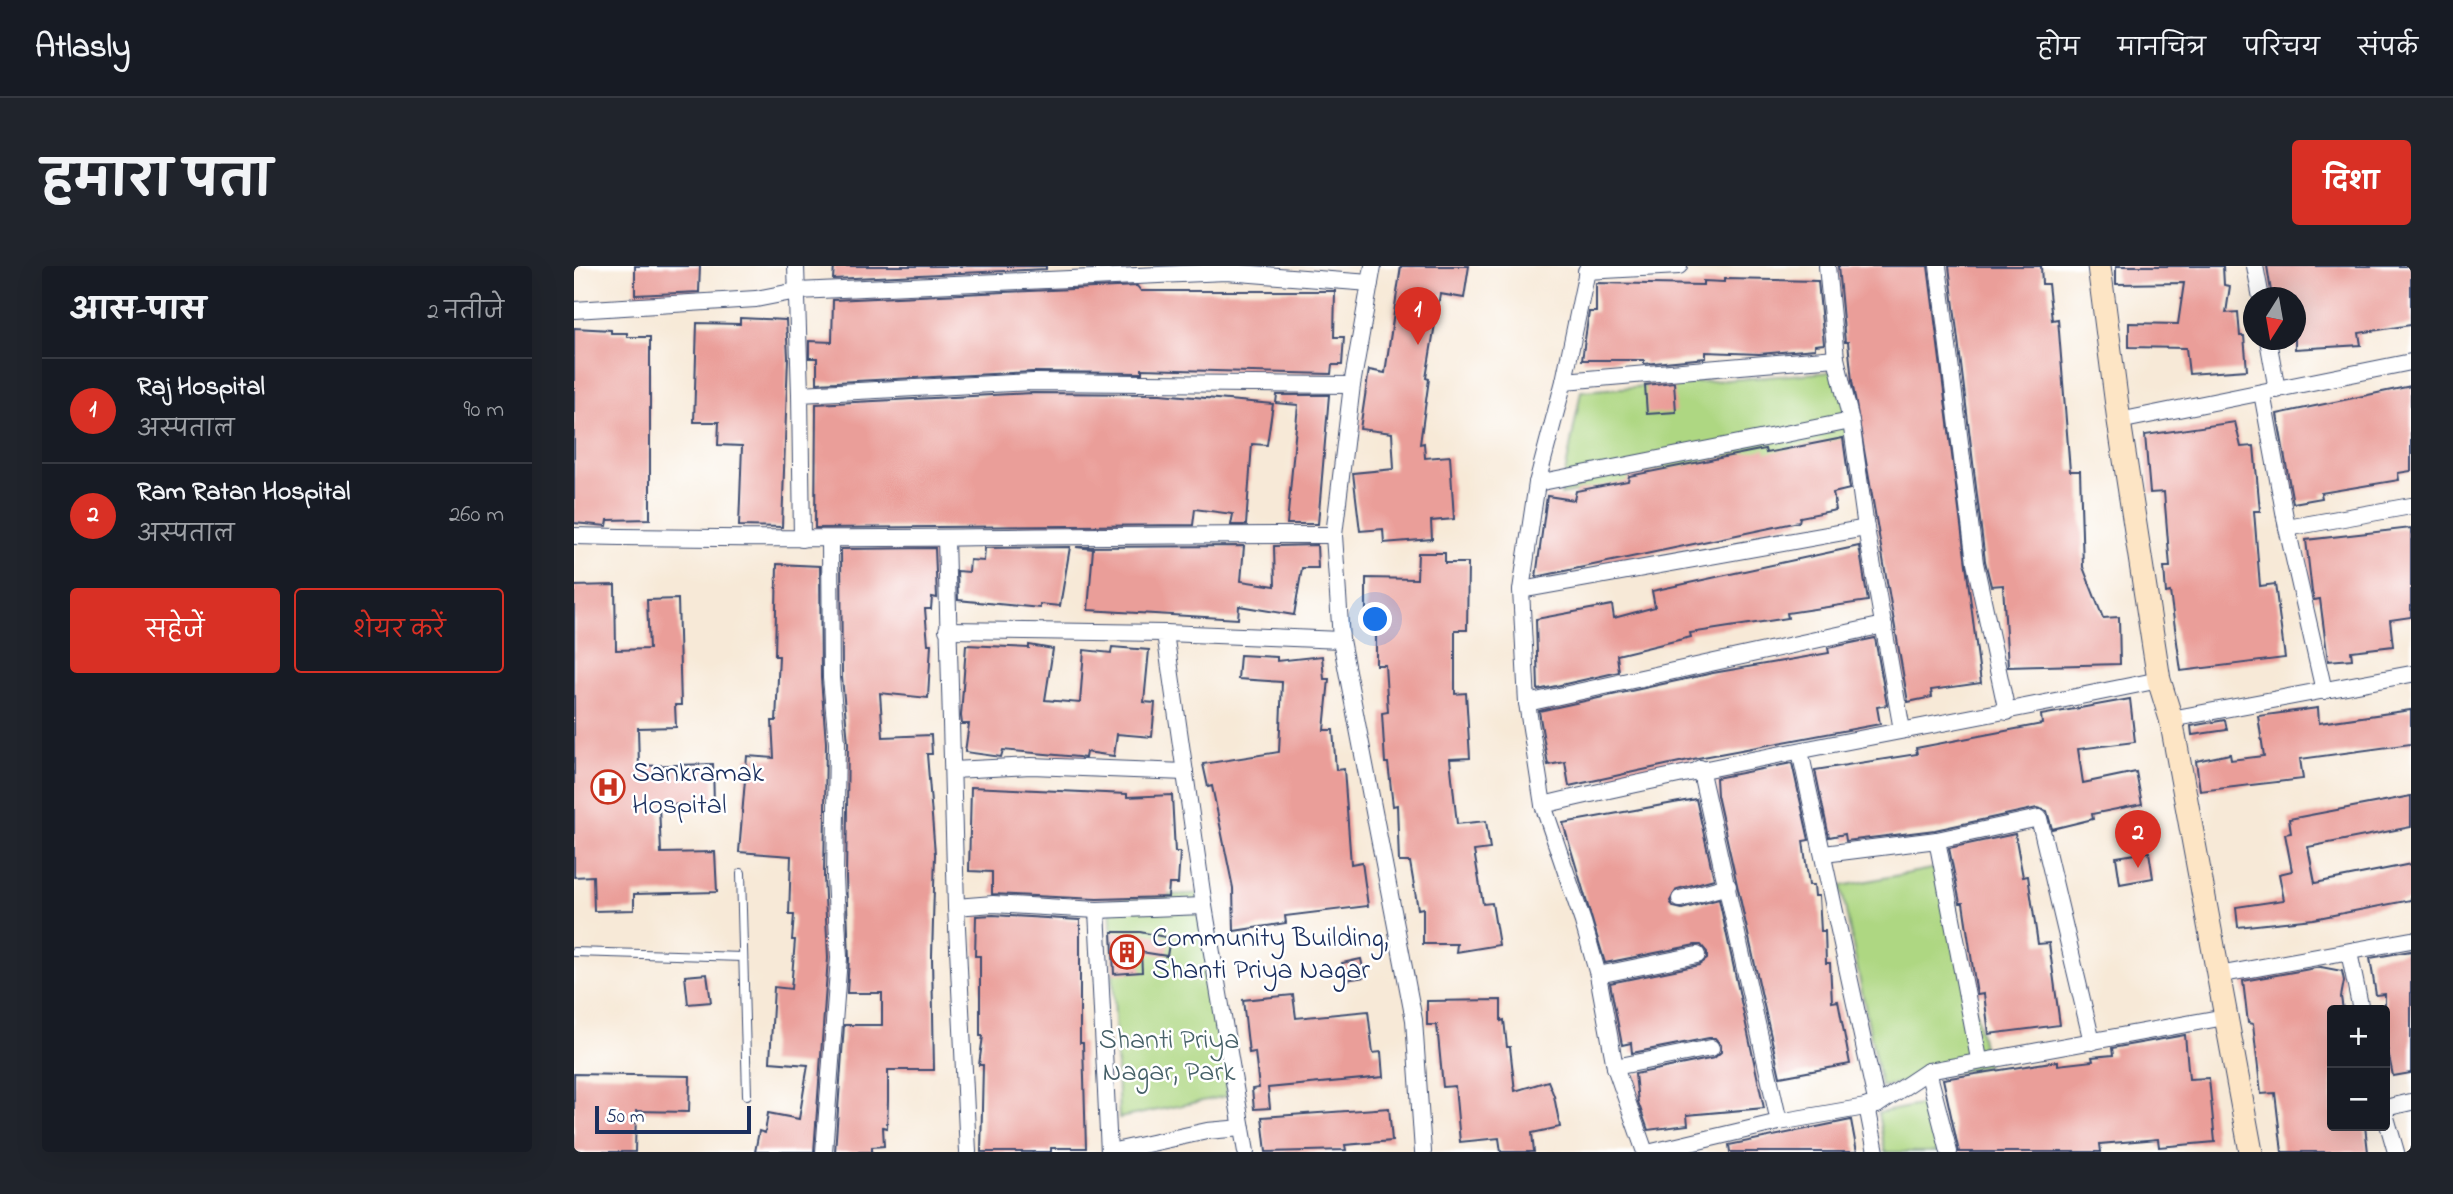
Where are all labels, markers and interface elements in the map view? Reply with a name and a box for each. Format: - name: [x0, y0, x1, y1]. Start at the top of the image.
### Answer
- text: Atlasly: [35, 24, 130, 72]
- text: होम: [2037, 32, 2080, 67]
- text: मानचित्र: [2118, 32, 2206, 67]
- text: परिचय: [2244, 32, 2320, 67]
- text: संपर्क: [2358, 32, 2418, 67]
- button: दिशा: [2292, 140, 2411, 225]
- text: हमारा पता: [42, 147, 272, 219]
- pin: 1: [1395, 287, 1441, 345]
- north arrow: [2243, 287, 2306, 350]
- text: आस-पास: [70, 290, 206, 334]
- text: 2 नतीजे: [427, 296, 504, 329]
- text: Raj Hospital: [137, 369, 265, 407]
- text: 1: [89, 394, 97, 427]
- text: 90 m: [464, 394, 504, 427]
- text: अस्पताल: [137, 414, 235, 447]
- text: Ram Ratan Hospital: [137, 474, 350, 512]
- text: 2: [87, 499, 99, 532]
- text: 260 m: [449, 499, 504, 532]
- text: अस्पताल: [137, 519, 235, 552]
- button: सहेजें: [70, 588, 280, 673]
- button: शेयर करें: [294, 588, 504, 673]
- your location: [1358, 602, 1392, 636]
- place label: Sankramak Hospital: [632, 754, 765, 827]
- hospital icon: Sankramak Hospital: [589, 768, 627, 806]
- pin: 2: [2115, 810, 2161, 868]
- place label: Community Building, Shanti Priya Nagar: [1152, 919, 1389, 992]
- building icon: Community Building, Shanti Priya Nagar: [1108, 933, 1146, 971]
- map controls: [2327, 1005, 2390, 1131]
- button: +: [2327, 1005, 2390, 1068]
- park label: Shanti Priya Nagar, Park: [1099, 1021, 1239, 1094]
- button: −: [2327, 1068, 2390, 1131]
- scale bar: [595, 1103, 751, 1135]
- text: 50 m: [606, 1104, 645, 1131]

